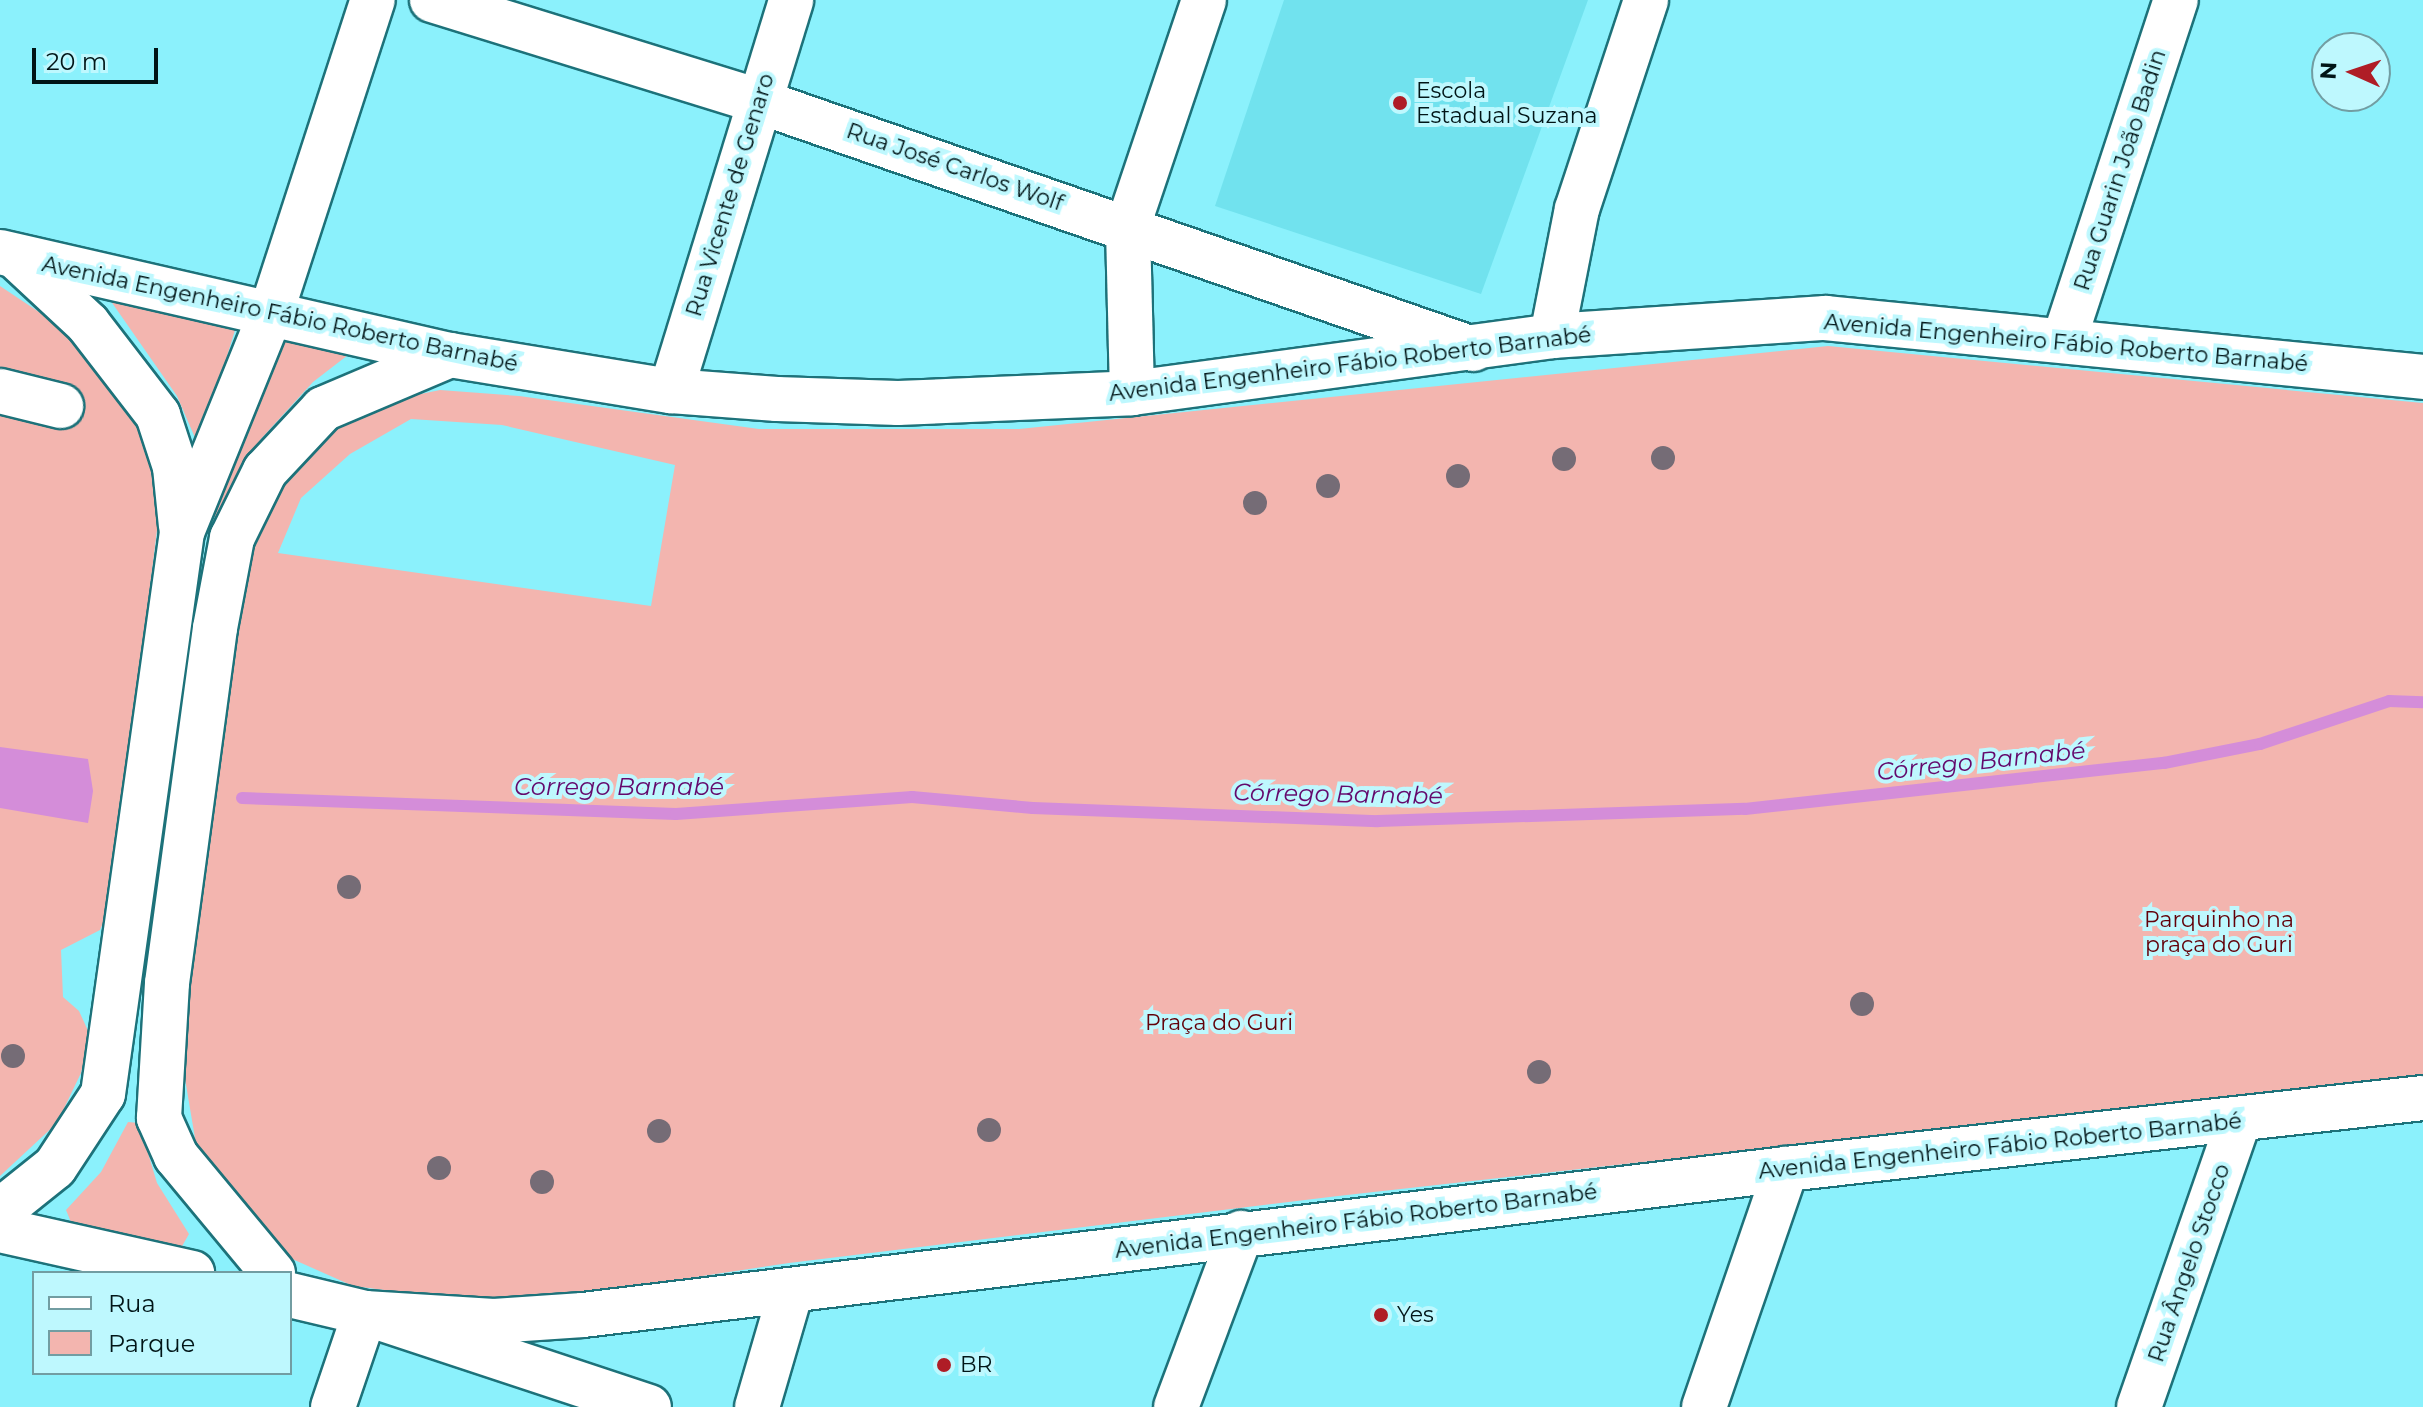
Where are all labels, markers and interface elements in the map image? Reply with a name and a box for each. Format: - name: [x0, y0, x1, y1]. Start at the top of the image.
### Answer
- scale bar: [36, 32, 162, 82]
- north arrow: [2311, 32, 2391, 112]
- street label: Rua Guarin João Badin: [2069, 46, 2171, 294]
- text: 20 m: [46, 47, 107, 76]
- text: N: [2315, 61, 2342, 80]
- street label: Rua Vicente de Genaro: [680, 70, 780, 320]
- place label: Escola Estadual Suzana: [1416, 77, 1598, 128]
- marker: Escola Estadual Suzana: [1391, 94, 1409, 112]
- street label: Rua José Carlos Wolf: [843, 117, 1067, 217]
- street label: Avenida Engenheiro Fábio Roberto Barnabé: [40, 251, 520, 377]
- street label: Avenida Engenheiro Fábio Roberto Barnabé: [1823, 309, 2309, 377]
- street label: Avenida Engenheiro Fábio Roberto Barnabé: [1107, 321, 1593, 407]
- water label: Córrego Barnabé: [1875, 736, 2087, 786]
- water label: Córrego Barnabé: [514, 773, 724, 801]
- water label: Córrego Barnabé: [1233, 778, 1443, 810]
- park label: Parquinho na praça do Guri: [2144, 906, 2294, 958]
- park label: Praça do Guri: [1145, 1010, 1293, 1036]
- street label: Avenida Engenheiro Fábio Roberto Barnabé: [1757, 1107, 2243, 1185]
- street label: Rua Ângelo Stocco: [2143, 1160, 2235, 1366]
- street label: Avenida Engenheiro Fábio Roberto Barnabé: [1113, 1178, 1599, 1264]
- legend: [32, 1271, 292, 1375]
- text: Rua: [108, 1289, 156, 1318]
- place label: Yes: [1397, 1302, 1434, 1328]
- marker: Yes: [1372, 1306, 1390, 1324]
- text: Parque: [108, 1329, 195, 1358]
- place label: BR: [960, 1352, 992, 1378]
- marker: BR: [935, 1356, 953, 1374]

